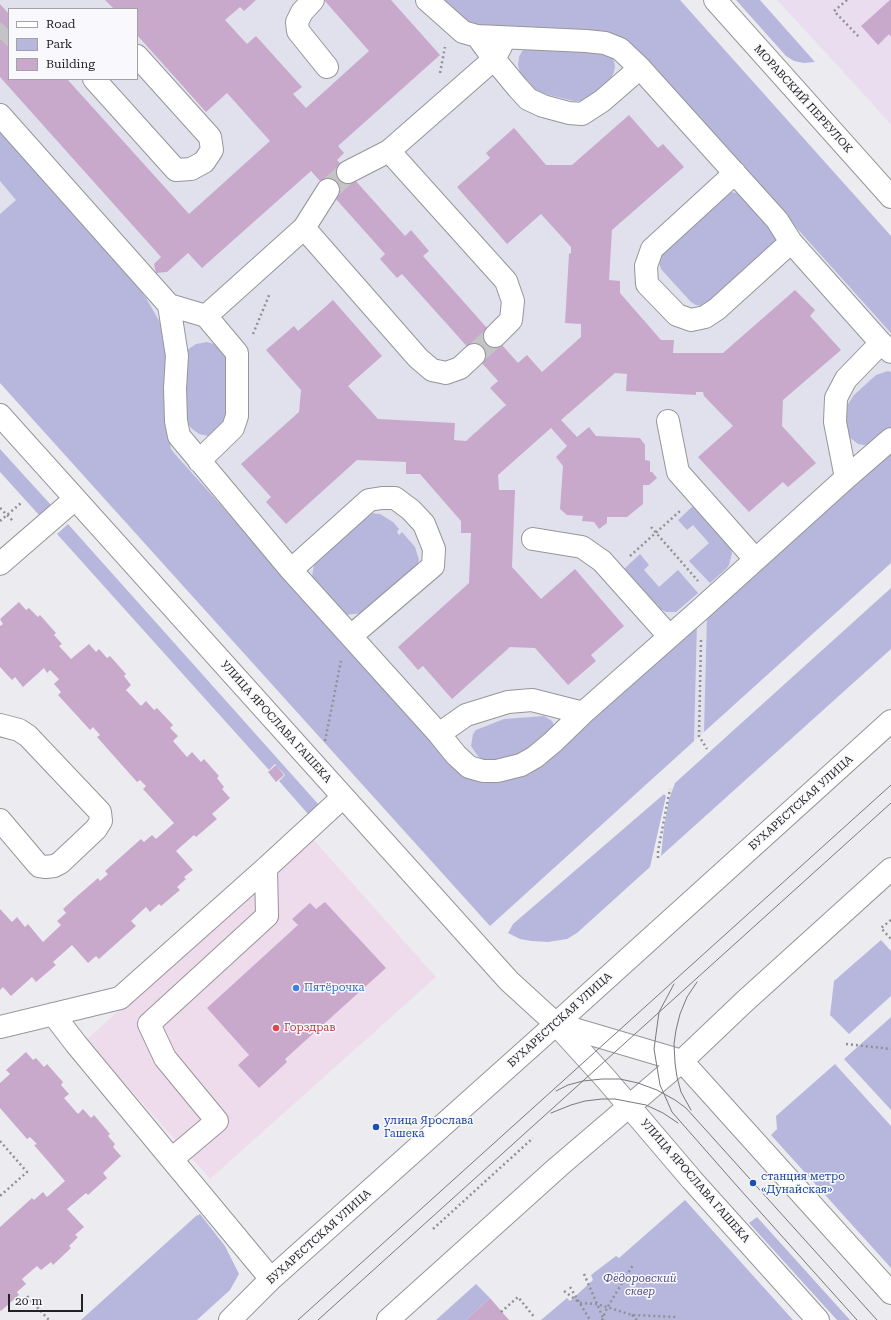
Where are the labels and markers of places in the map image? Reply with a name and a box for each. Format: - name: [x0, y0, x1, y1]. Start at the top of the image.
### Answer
- place label: Пятёрочка: [304, 981, 365, 995]
- marker: Пятёрочка: [291, 983, 301, 993]
- place label: Горздрав: [284, 1021, 336, 1035]
- marker: Горздрав: [271, 1023, 281, 1033]
- place label: улица Ярослава Гашека: [384, 1114, 473, 1140]
- marker: улица Ярослава Гашека: [371, 1122, 381, 1132]
- place label: станция метро «Дунайская»: [761, 1170, 845, 1196]
- marker: станция метро «Дунайская»: [748, 1178, 758, 1188]

